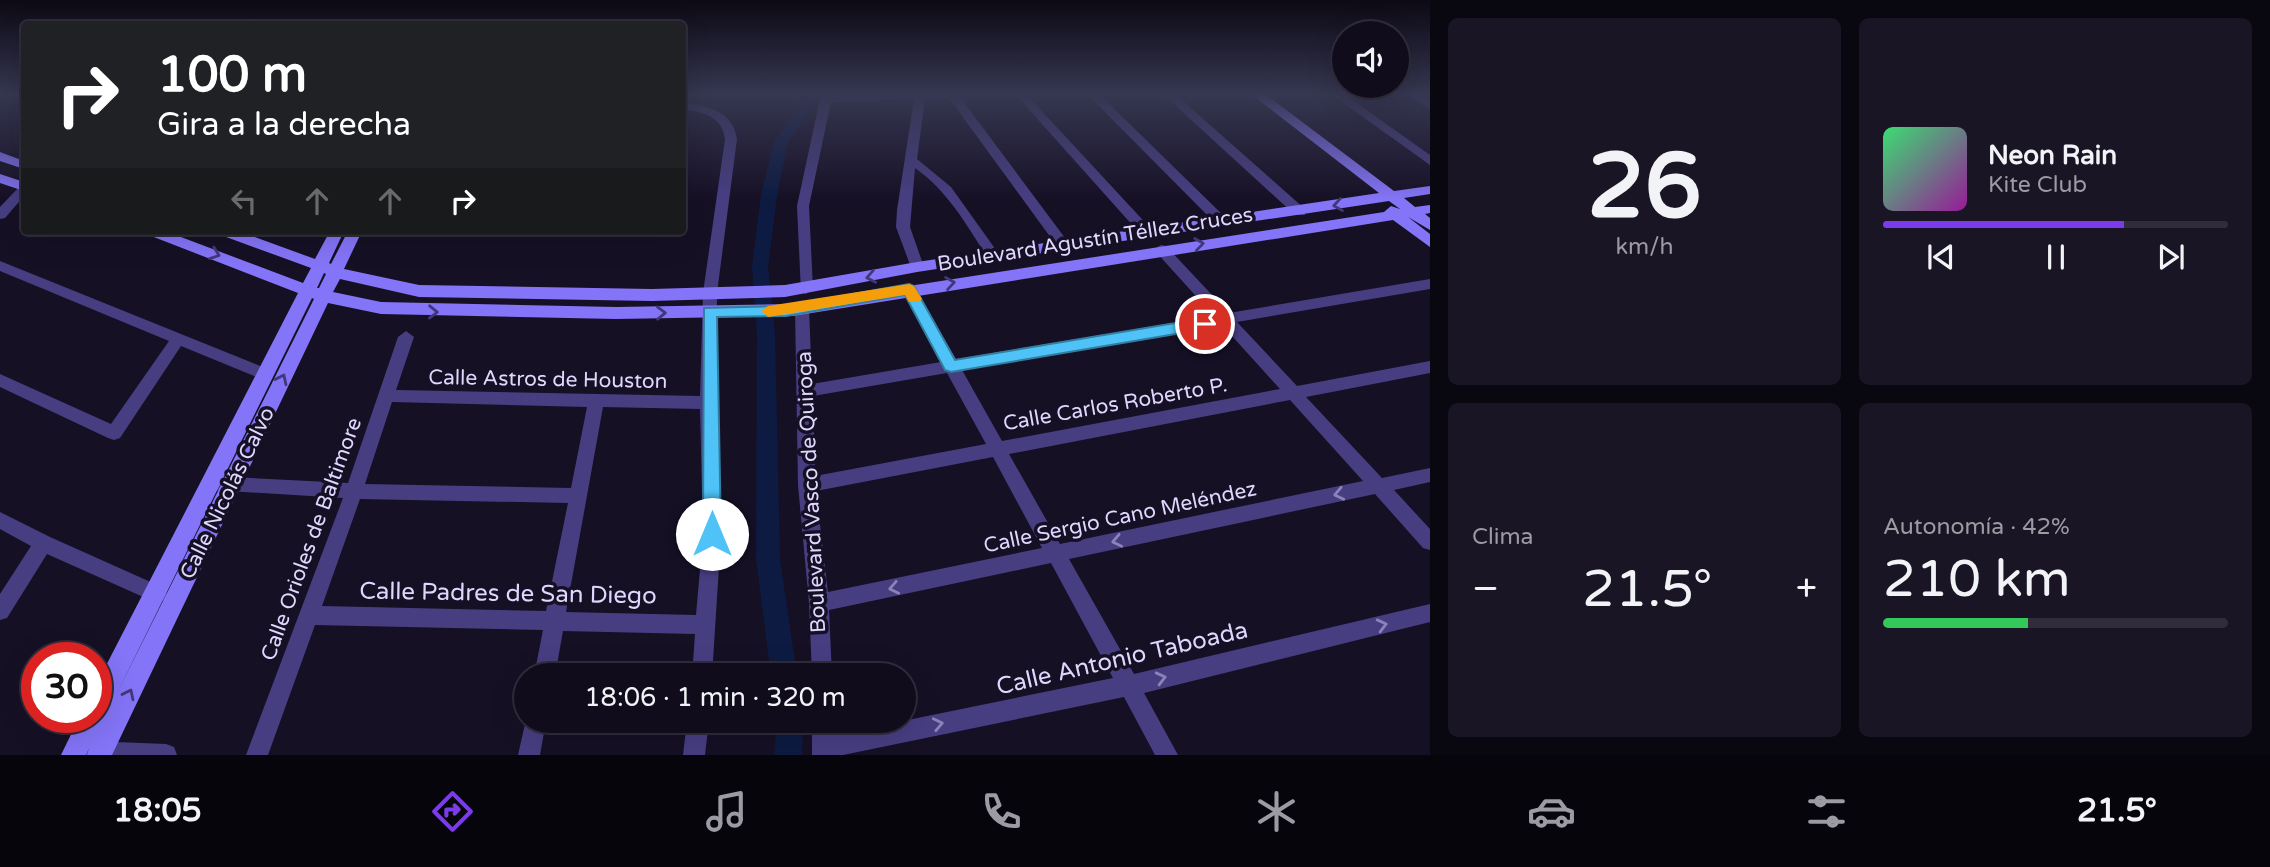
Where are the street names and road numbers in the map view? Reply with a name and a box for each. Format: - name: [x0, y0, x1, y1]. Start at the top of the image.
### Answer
- street label: Boulevard Agustín Téllez Cruces: [936, 202, 1255, 277]
- street label: Boulevard Vasco de Quiroga: [792, 351, 831, 633]
- street label: Calle Astros de Houston: [428, 365, 668, 394]
- street label: Calle Carlos Roberto P.: [1001, 372, 1229, 437]
- street label: Calle Nicolás Calvo: [175, 403, 280, 583]
- street label: Calle Orioles de Baltimore: [256, 414, 367, 664]
- street label: Calle Sergio Cano Meléndez: [981, 476, 1259, 559]
- street label: Calle Padres de San Diego: [359, 576, 657, 611]
- street label: Calle Antonio Taboada: [994, 615, 1251, 702]

